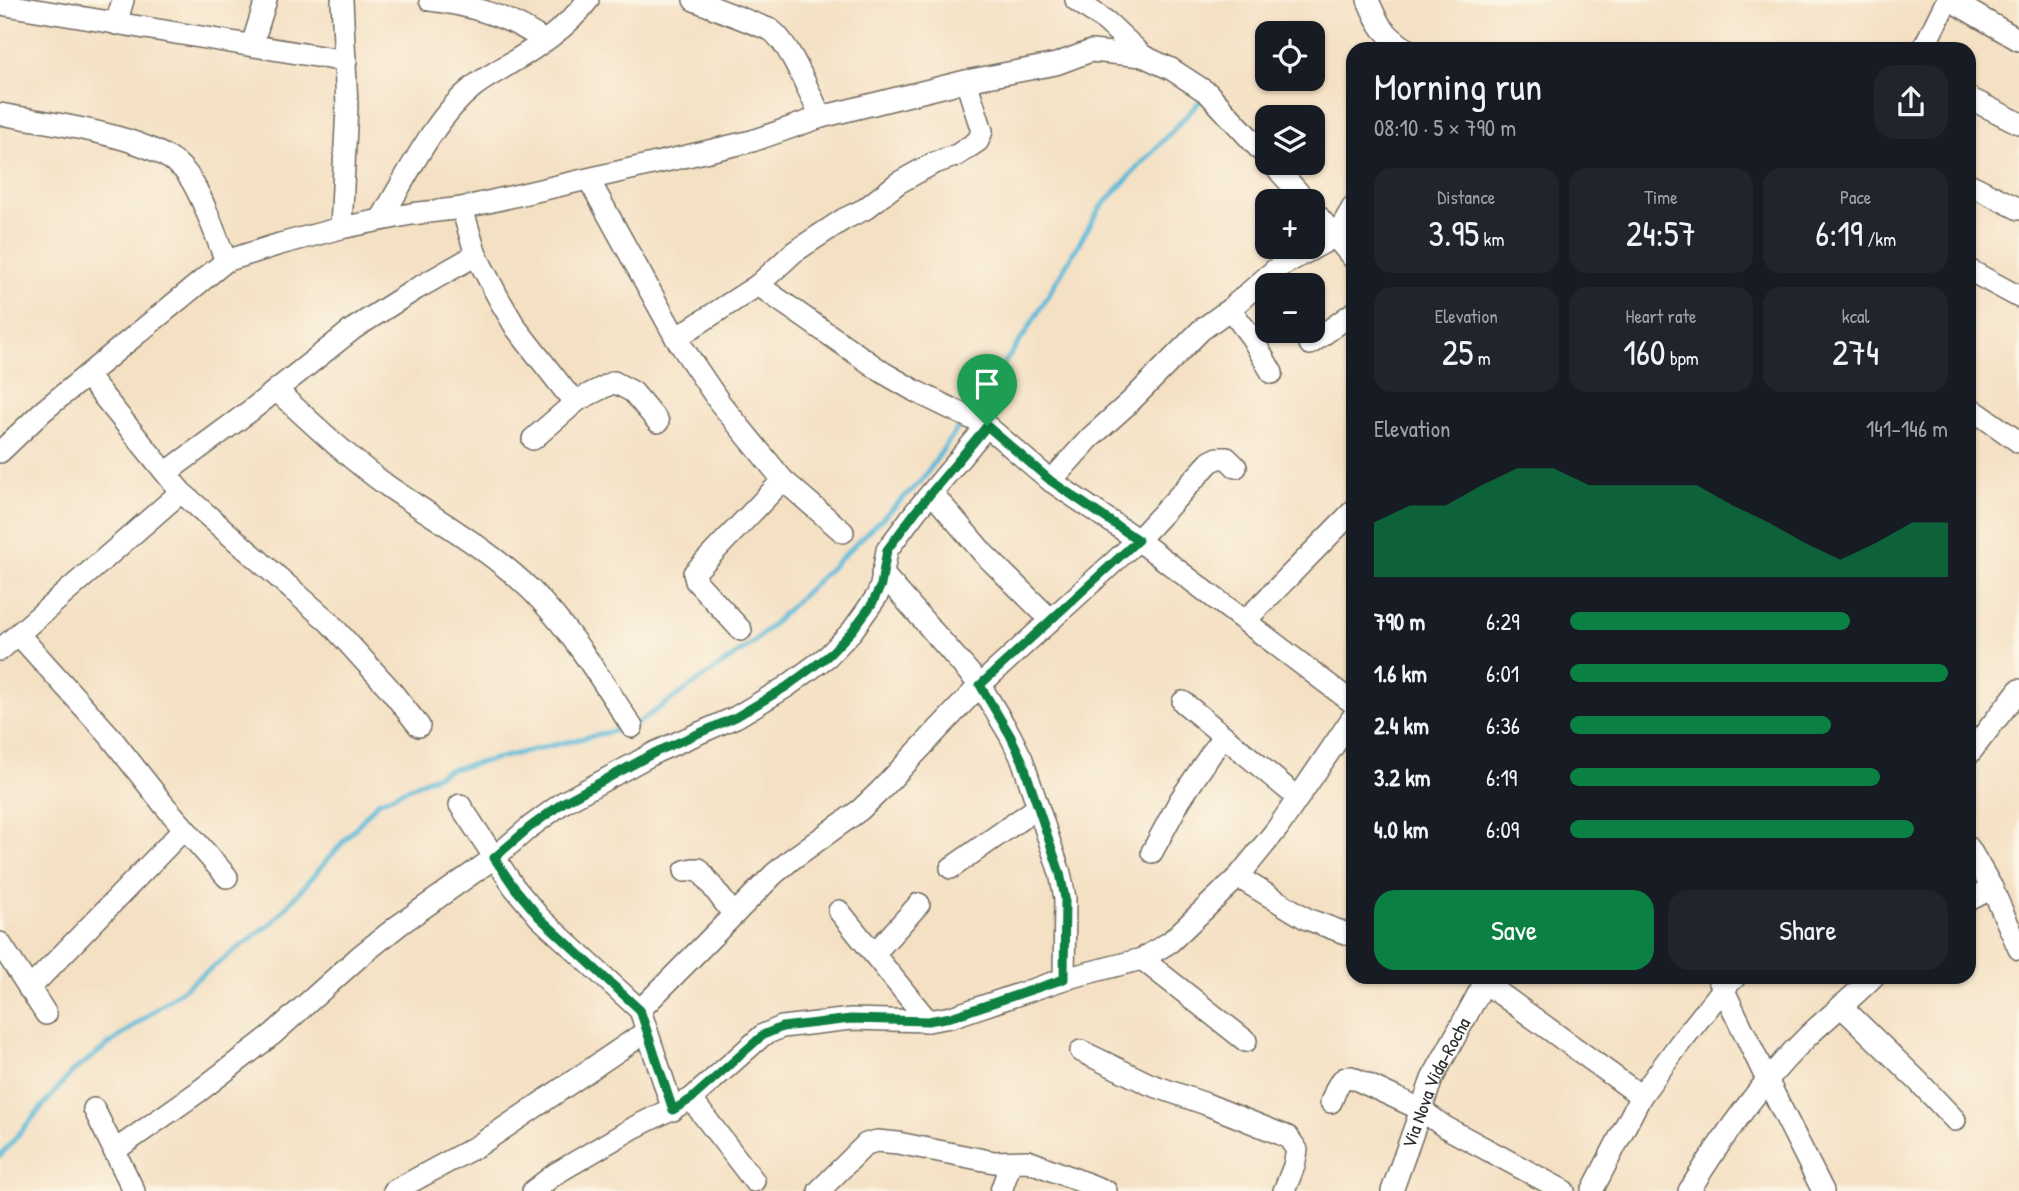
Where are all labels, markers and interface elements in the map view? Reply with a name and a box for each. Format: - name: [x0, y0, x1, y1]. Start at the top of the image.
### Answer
- map controls: [1255, 21, 1325, 343]
- button: locate: [1255, 21, 1325, 91]
- text: Morning run: [1374, 60, 1542, 112]
- button: share: [1874, 65, 1948, 139]
- button: layers: [1255, 105, 1325, 175]
- text: 08:10 · 5 × 790 m: [1374, 112, 1516, 143]
- text: Distance: [1437, 184, 1495, 210]
- text: Time: [1644, 184, 1678, 210]
- text: Pace: [1840, 184, 1871, 210]
- button: +: [1255, 189, 1325, 259]
- text: 3.95: [1428, 210, 1479, 257]
- text: 24:57: [1626, 210, 1696, 257]
- text: 6:19: [1815, 210, 1863, 257]
- text: km: [1479, 226, 1504, 252]
- text: /km: [1863, 226, 1896, 252]
- button: −: [1255, 273, 1325, 343]
- text: Elevation: [1435, 303, 1498, 329]
- text: Heart rate: [1626, 303, 1696, 329]
- text: kcal: [1842, 303, 1870, 329]
- text: 25: [1442, 329, 1473, 376]
- text: 160: [1623, 329, 1666, 376]
- text: 274: [1832, 329, 1879, 376]
- text: m: [1473, 345, 1491, 371]
- text: bpm: [1666, 345, 1699, 371]
- pin: [957, 354, 1017, 426]
- icon: arrive: [968, 365, 1006, 403]
- text: Elevation: [1374, 413, 1450, 444]
- text: 141–146 m: [1866, 413, 1948, 444]
- text: 790 m: [1374, 606, 1425, 637]
- text: 6:29: [1486, 606, 1520, 637]
- text: 1.6 km: [1374, 658, 1427, 689]
- text: 6:01: [1486, 658, 1519, 689]
- text: 2.4 km: [1374, 710, 1429, 741]
- text: 6:36: [1486, 710, 1520, 741]
- text: 3.2 km: [1374, 762, 1430, 793]
- text: 6:19: [1486, 762, 1517, 793]
- text: 4.0 km: [1374, 814, 1428, 845]
- text: 6:09: [1486, 814, 1519, 845]
- button: Save: [1374, 890, 1654, 970]
- button: Share: [1668, 890, 1948, 970]
- street label: Via Nova Vida-Rocha: [1395, 1012, 1476, 1151]

